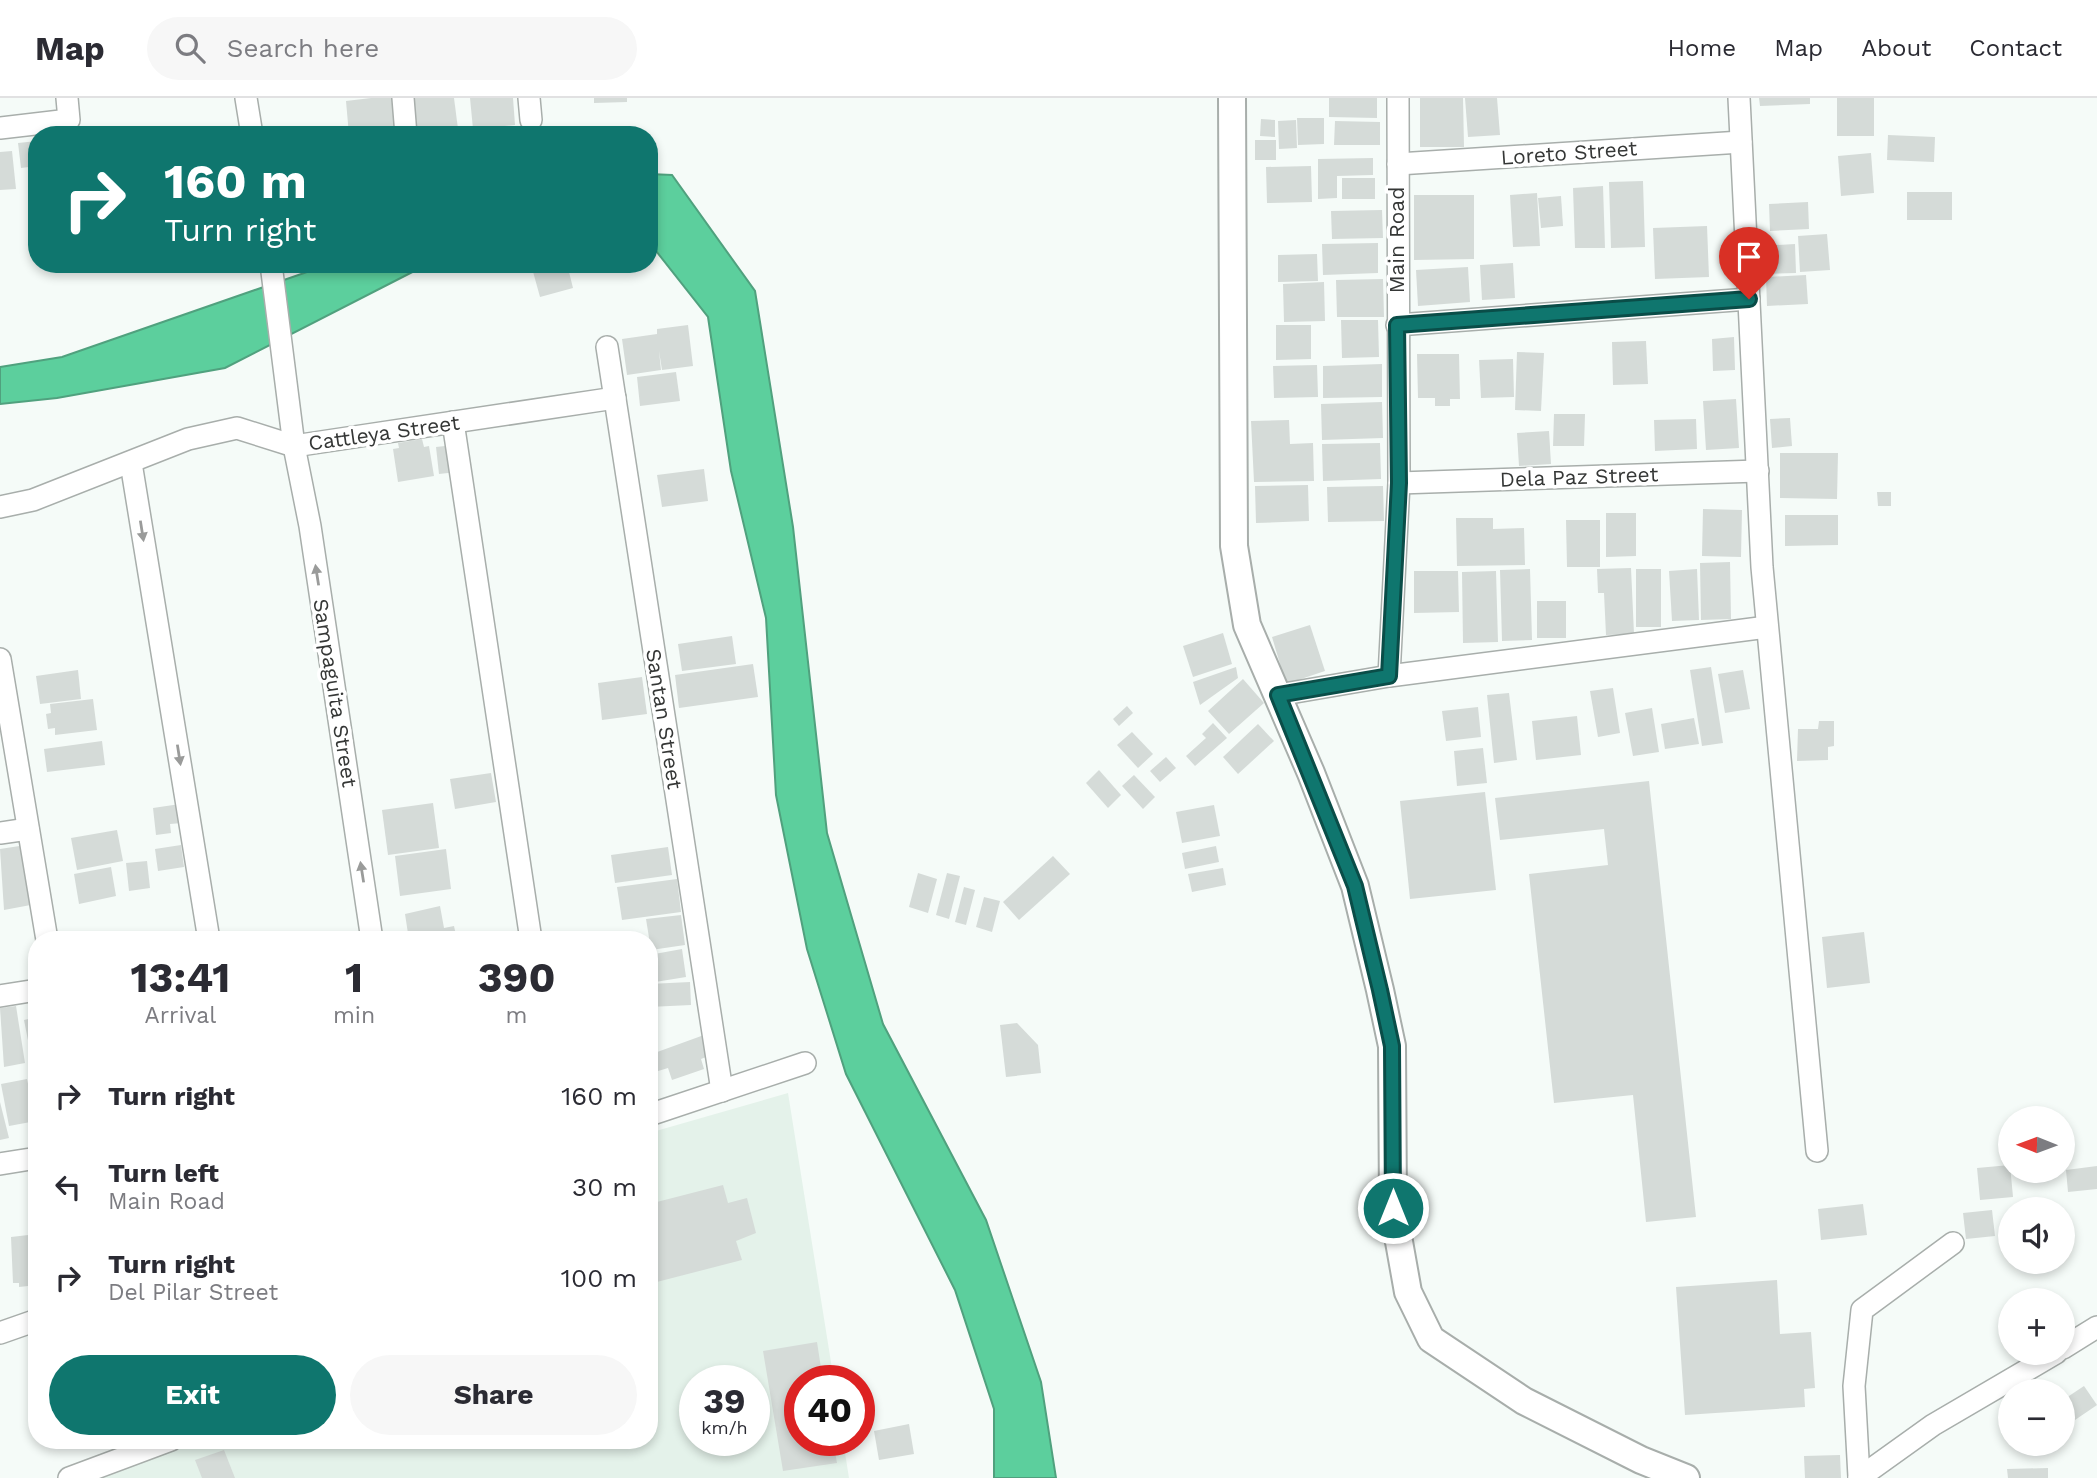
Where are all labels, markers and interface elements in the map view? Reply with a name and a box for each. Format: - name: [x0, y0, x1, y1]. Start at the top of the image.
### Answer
- search box: [147, 17, 637, 80]
- text: Map: [35, 29, 105, 68]
- icon: search: [171, 29, 209, 67]
- text: Search here: [227, 33, 379, 63]
- text: Home: [1668, 34, 1736, 62]
- text: Map: [1774, 34, 1823, 62]
- text: About: [1861, 34, 1931, 62]
- text: Contact: [1969, 34, 2062, 62]
- street label: Loreto Street: [1500, 135, 1638, 170]
- text: 160 m: [164, 152, 307, 210]
- icon: right: [49, 154, 140, 245]
- street label: Main Road: [1384, 187, 1409, 293]
- text: Turn right: [164, 211, 316, 249]
- pin: [1719, 227, 1779, 299]
- icon: arrive: [1730, 238, 1768, 276]
- street label: Cattleya Street: [307, 409, 461, 455]
- street label: Dela Paz Street: [1499, 461, 1659, 492]
- one-way arrow: [137, 520, 148, 542]
- one-way arrow: [311, 564, 322, 586]
- street label: Sampaguita Street: [308, 597, 363, 789]
- street label: Santan Street: [641, 647, 688, 791]
- one-way arrow: [174, 744, 185, 766]
- one-way arrow: [356, 861, 367, 883]
- text: 13:41: [130, 953, 230, 1002]
- text: 1: [345, 953, 363, 1002]
- text: 390: [478, 953, 555, 1002]
- text: Arrival: [145, 1002, 216, 1029]
- text: min: [333, 1002, 375, 1029]
- text: m: [506, 1002, 528, 1029]
- icon: right: [49, 1077, 87, 1115]
- text: Turn right: [108, 1081, 235, 1111]
- text: 160 m: [561, 1081, 637, 1111]
- north arrow: [1998, 1106, 2076, 1183]
- map controls: [1998, 1106, 2075, 1456]
- text: Turn left: [108, 1158, 219, 1188]
- icon: left: [49, 1168, 87, 1206]
- position arrow: [1356, 1171, 1430, 1245]
- text: 30 m: [572, 1172, 637, 1202]
- text: Main Road: [108, 1188, 225, 1215]
- button: sound: [1998, 1197, 2075, 1274]
- text: Turn right: [108, 1249, 235, 1279]
- icon: right: [49, 1259, 87, 1297]
- text: 100 m: [561, 1263, 637, 1293]
- text: Del Pilar Street: [108, 1279, 278, 1306]
- button: +: [1998, 1288, 2075, 1365]
- button: Exit: [49, 1355, 336, 1435]
- button: Share: [350, 1355, 637, 1435]
- speed limit sign: 40: [784, 1365, 875, 1456]
- button: −: [1998, 1379, 2075, 1456]
- text: 39: [703, 1380, 746, 1422]
- text: km/h: [701, 1417, 748, 1438]

